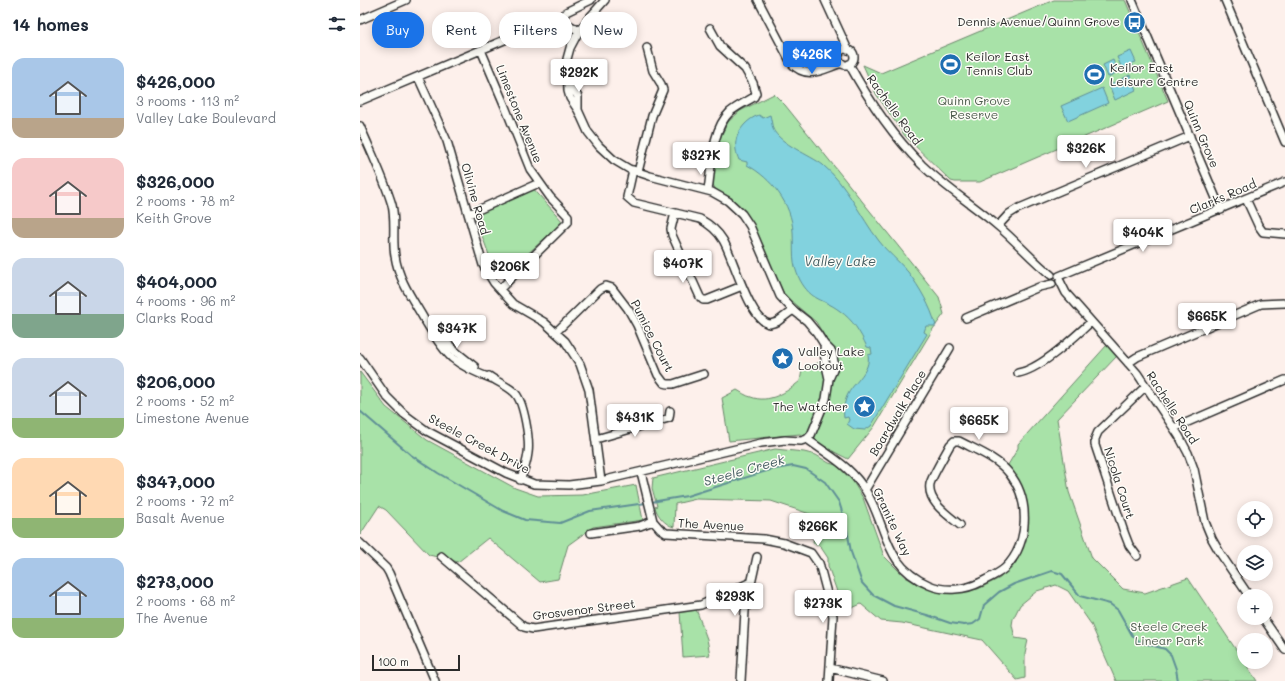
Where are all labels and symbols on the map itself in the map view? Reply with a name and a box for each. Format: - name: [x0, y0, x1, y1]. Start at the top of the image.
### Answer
- bus stop icon: Dennis Avenue/Quinn Grove: [1122, 9, 1148, 35]
- place label: Dennis Avenue/Quinn Grove: [957, 13, 1120, 29]
- pin: $426K: [784, 41, 840, 75]
- place label: Keilor East Tennis Club: [966, 48, 1033, 78]
- sports icon: Keilor East Tennis Club: [937, 51, 963, 77]
- pin: $292K: [551, 59, 607, 93]
- place label: Keilor East Leisure Centre: [1110, 59, 1198, 89]
- street label: Limestone Avenue: [493, 62, 547, 165]
- sports icon: Keilor East Leisure Centre: [1082, 62, 1108, 88]
- street label: Rachelle Road: [864, 71, 926, 148]
- park label: Quinn Grove Reserve: [938, 92, 1010, 122]
- street label: Quinn Grove: [1180, 97, 1223, 170]
- pin: $326K: [1058, 135, 1114, 169]
- pin: $327K: [673, 142, 729, 176]
- street label: Olivine Road: [458, 161, 494, 237]
- street label: Clarks Road: [1187, 175, 1259, 217]
- pin: $404K: [1115, 219, 1171, 253]
- pin: $407K: [655, 250, 711, 284]
- water label: Valley Lake: [804, 252, 876, 269]
- pin: $206K: [482, 253, 538, 287]
- street label: Pumice Court: [628, 297, 678, 374]
- pin: $665K: [1179, 303, 1235, 337]
- pin: $347K: [429, 315, 485, 349]
- place label: Valley Lake Lookout: [798, 343, 864, 373]
- place icon: Valley Lake Lookout: [769, 346, 795, 372]
- street label: Boardwalk Place: [865, 366, 929, 459]
- street label: Rachelle Road: [1143, 368, 1203, 447]
- place icon: The Watcher: [851, 394, 877, 420]
- place label: The Watcher: [773, 398, 848, 414]
- pin: $431K: [607, 404, 663, 438]
- pin: $665K: [951, 407, 1007, 441]
- street label: Steele Creek Drive: [426, 410, 533, 477]
- street label: Nicola Court: [1101, 445, 1139, 521]
- water label: Steele Creek: [701, 450, 787, 489]
- street label: Granite Way: [870, 485, 916, 558]
- pin: $266K: [790, 513, 846, 547]
- street label: The Avenue: [678, 514, 745, 534]
- pin: $293K: [707, 583, 763, 617]
- pin: $273K: [795, 590, 851, 624]
- street label: Grosvenor Street: [532, 595, 636, 623]
- park label: Steele Creek Linear Park: [1131, 618, 1208, 648]
- scale bar: [372, 653, 460, 672]

